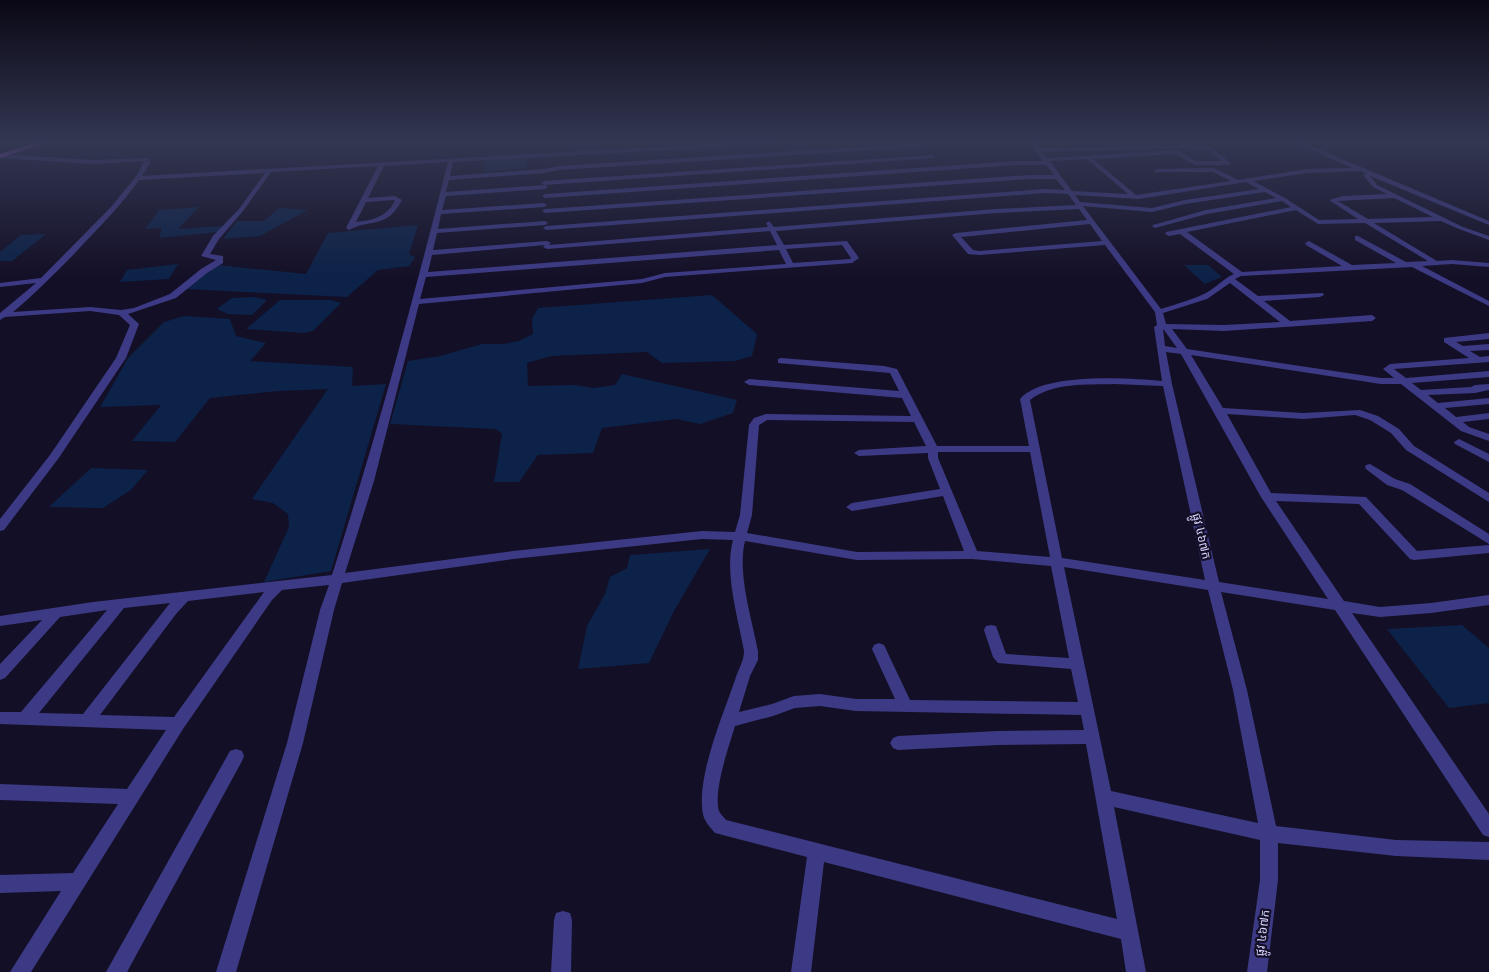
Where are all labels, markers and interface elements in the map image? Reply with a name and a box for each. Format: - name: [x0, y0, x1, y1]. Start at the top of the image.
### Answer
- street label: ផ្លូវ ៤៦៧ក: [1186, 511, 1216, 561]
- street label: ផ្លូវ ៤៦៧ក: [1251, 909, 1276, 958]

